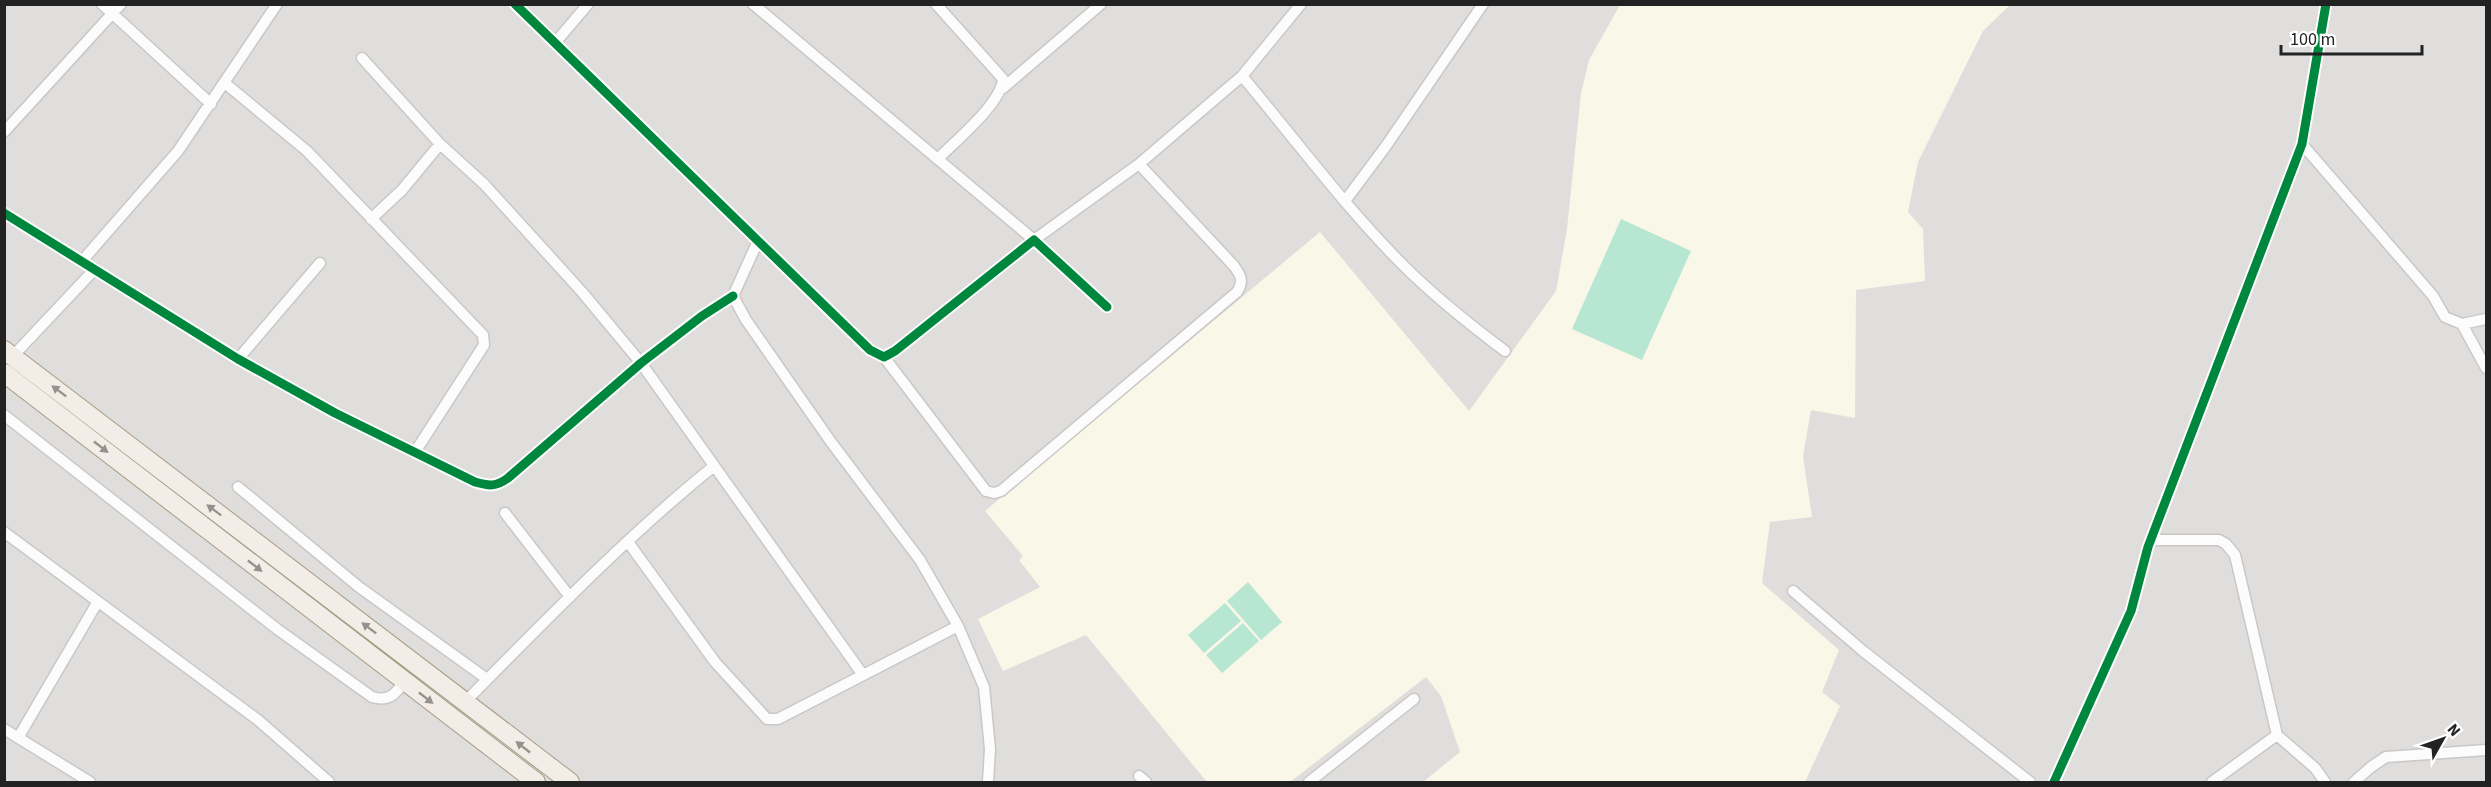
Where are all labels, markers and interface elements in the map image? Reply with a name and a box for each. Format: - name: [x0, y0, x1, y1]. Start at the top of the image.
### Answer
- scale bar: [2281, 18, 2422, 56]
- text: 100 m: [2290, 27, 2335, 52]
- one-way arrow: [51, 386, 66, 398]
- one-way arrow: [93, 440, 108, 452]
- one-way arrow: [206, 504, 221, 516]
- one-way arrow: [248, 559, 263, 571]
- one-way arrow: [361, 622, 377, 634]
- one-way arrow: [419, 691, 434, 703]
- north arrow: [2413, 709, 2473, 769]
- text: N: [2442, 719, 2466, 741]
- one-way arrow: [516, 741, 531, 753]

